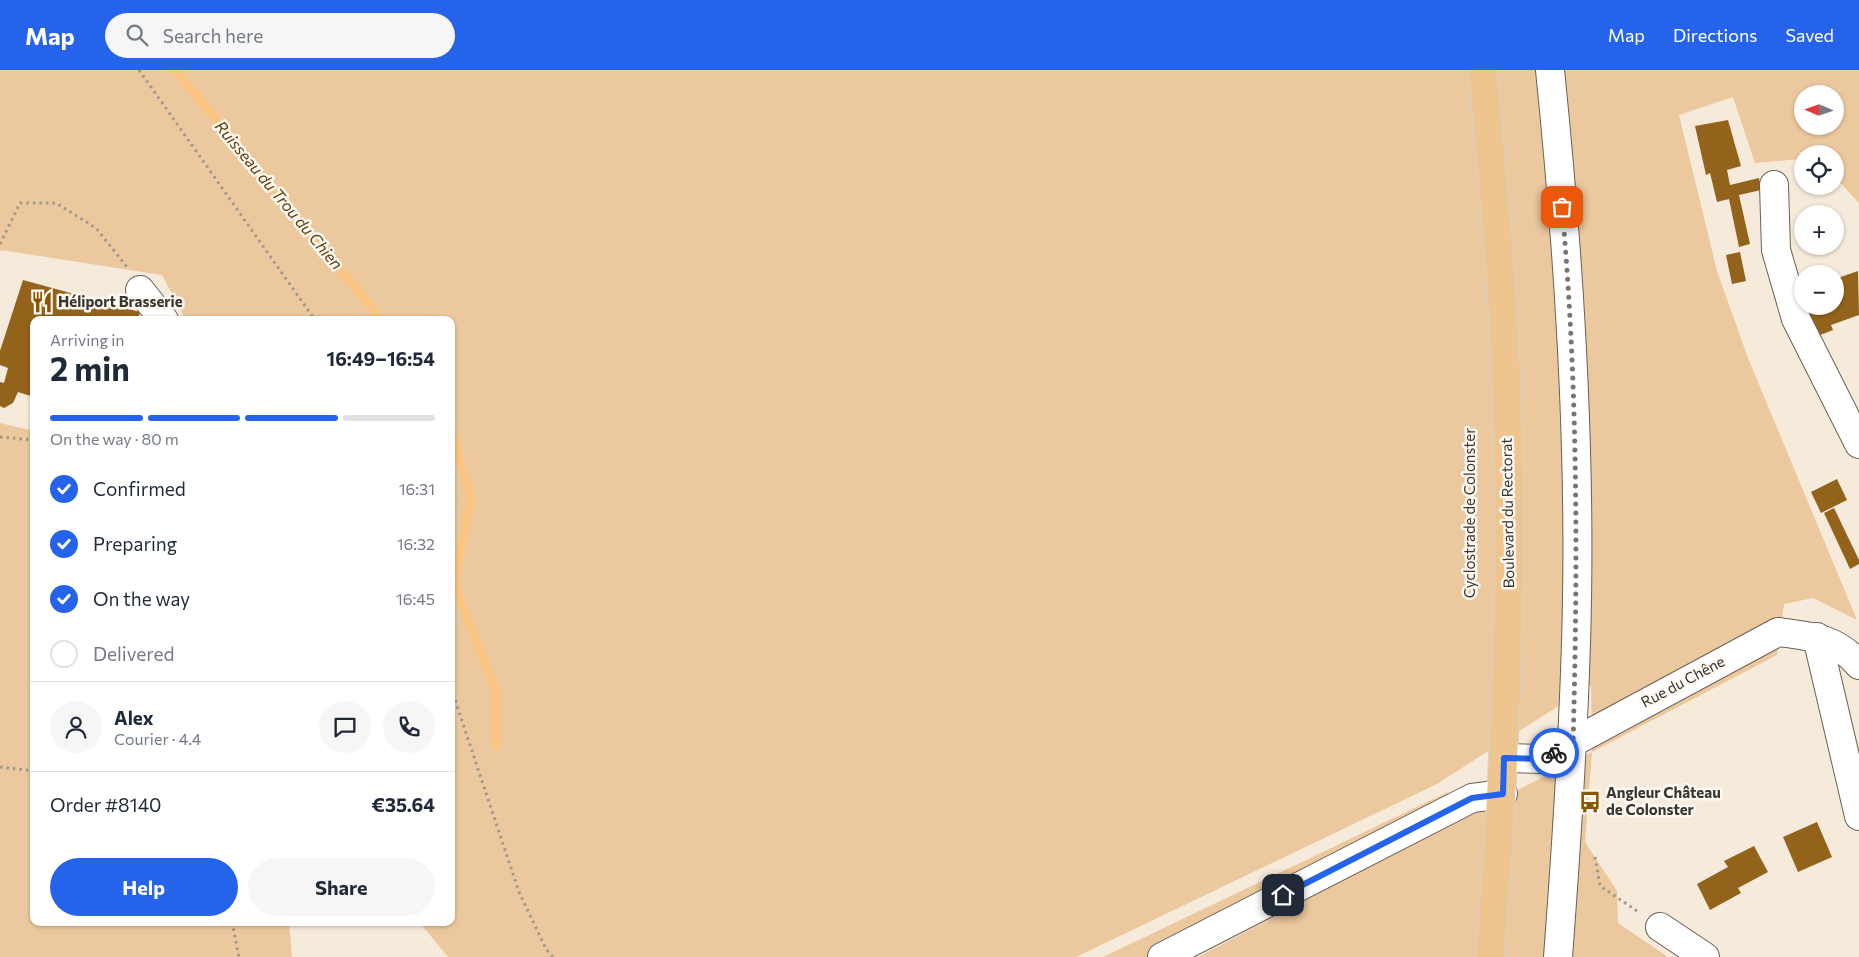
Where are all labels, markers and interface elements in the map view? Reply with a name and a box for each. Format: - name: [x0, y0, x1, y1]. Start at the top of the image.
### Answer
- search box: [105, 13, 455, 58]
- text: Map: [25, 21, 75, 50]
- icon: search: [123, 21, 151, 49]
- text: Search here: [163, 24, 263, 47]
- text: Map: [1608, 24, 1645, 46]
- text: Directions: [1673, 24, 1757, 46]
- text: Saved: [1785, 24, 1834, 46]
- north arrow: [1794, 85, 1844, 135]
- map controls: [1794, 85, 1844, 315]
- water label: Ruisseau du Trou du Chien: [212, 117, 347, 273]
- button: locate: [1794, 145, 1844, 195]
- pin: [1541, 186, 1583, 228]
- icon: bag: [1548, 193, 1576, 221]
- button: +: [1794, 205, 1844, 255]
- button: −: [1794, 265, 1844, 315]
- restaurant icon: Héliport Brasserie: [29, 289, 55, 315]
- place label: Héliport Brasserie: [58, 292, 183, 310]
- text: Arriving in: [50, 330, 124, 349]
- text: 16:49–16:54: [327, 347, 435, 370]
- text: 2 min: [50, 348, 130, 388]
- street label: Cyclostrade de Colonster: [1460, 428, 1478, 598]
- text: On the way · 80 m: [50, 429, 179, 448]
- street label: Boulevard du Rectorat: [1497, 437, 1517, 589]
- icon: check: [50, 475, 78, 503]
- text: Confirmed: [93, 477, 186, 500]
- text: 16:31: [399, 479, 435, 498]
- icon: check: [50, 530, 78, 558]
- text: Preparing: [93, 532, 177, 555]
- text: 16:32: [397, 534, 435, 553]
- icon: check: [50, 585, 78, 613]
- text: On the way: [93, 587, 190, 610]
- text: 16:45: [396, 589, 435, 608]
- text: Delivered: [93, 642, 174, 665]
- street label: Rue du Chêne: [1638, 651, 1728, 711]
- button: person: [50, 701, 102, 753]
- button: chat: [319, 701, 371, 753]
- button: phone: [383, 701, 435, 753]
- text: Alex: [114, 706, 154, 729]
- courier: [1529, 728, 1579, 778]
- text: Courier · 4.4: [114, 729, 201, 748]
- icon: bike: [1540, 739, 1568, 767]
- place label: Angleur Château de Colonster: [1606, 783, 1721, 818]
- bus stop icon: Angleur Château de Colonster: [1577, 789, 1603, 815]
- text: Order #8140: [50, 793, 161, 816]
- text: €35.64: [372, 793, 435, 816]
- button: Help: [50, 858, 238, 916]
- button: Share: [248, 858, 435, 916]
- pin: [1262, 874, 1304, 916]
- icon: home: [1269, 881, 1297, 909]

